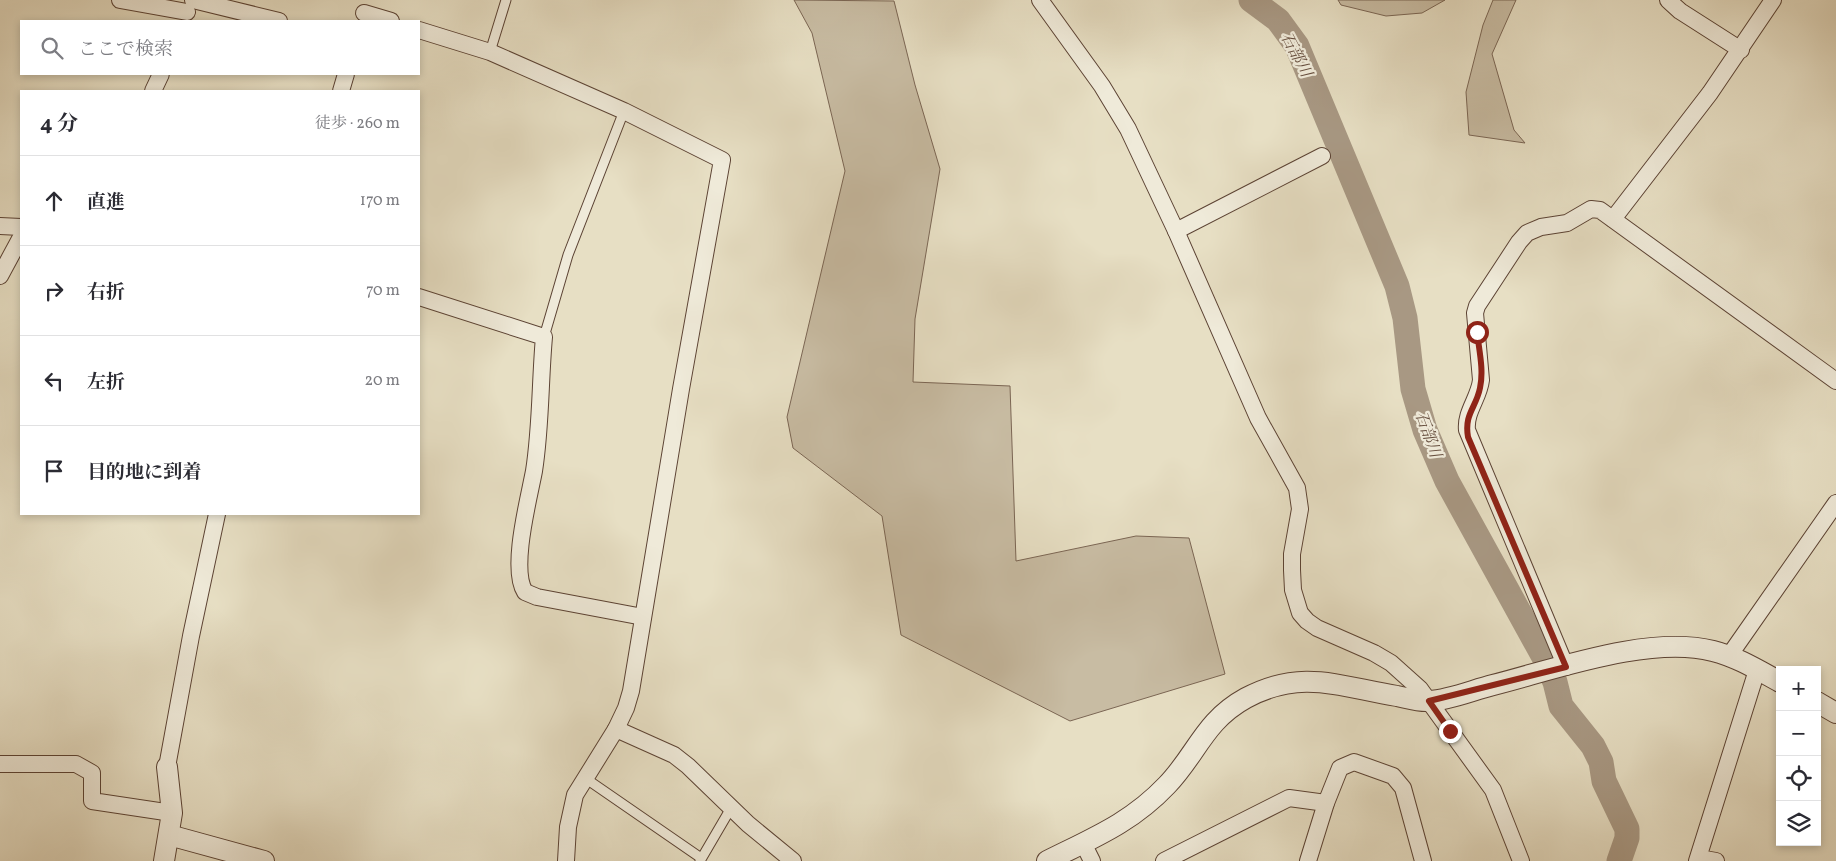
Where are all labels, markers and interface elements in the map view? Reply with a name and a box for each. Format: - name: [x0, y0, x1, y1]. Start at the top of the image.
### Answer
- search box: [20, 20, 420, 75]
- water label: 石部川: [1274, 29, 1317, 83]
- icon: search: [38, 34, 66, 62]
- text: ここで検索: [78, 37, 173, 63]
- text: 4 分: [40, 110, 78, 139]
- text: 徒歩 · 260 m: [315, 113, 400, 135]
- icon: ahead: [40, 187, 68, 215]
- text: 直進: [87, 190, 125, 216]
- text: 170 m: [360, 190, 400, 212]
- icon: right: [40, 277, 68, 305]
- text: 右折: [87, 280, 125, 306]
- text: 70 m: [366, 280, 400, 302]
- route start: [1466, 321, 1489, 344]
- icon: left: [40, 367, 68, 395]
- text: 左折: [87, 370, 125, 396]
- text: 20 m: [365, 370, 400, 392]
- water label: 石部川: [1409, 408, 1446, 463]
- icon: arrive: [40, 457, 68, 485]
- text: 目的地に到着: [87, 460, 201, 486]
- map controls: [1776, 666, 1821, 846]
- button: +: [1776, 666, 1821, 711]
- button: −: [1776, 711, 1821, 756]
- route end: [1439, 720, 1462, 743]
- button: locate: [1776, 756, 1821, 801]
- button: layers: [1776, 801, 1821, 846]

